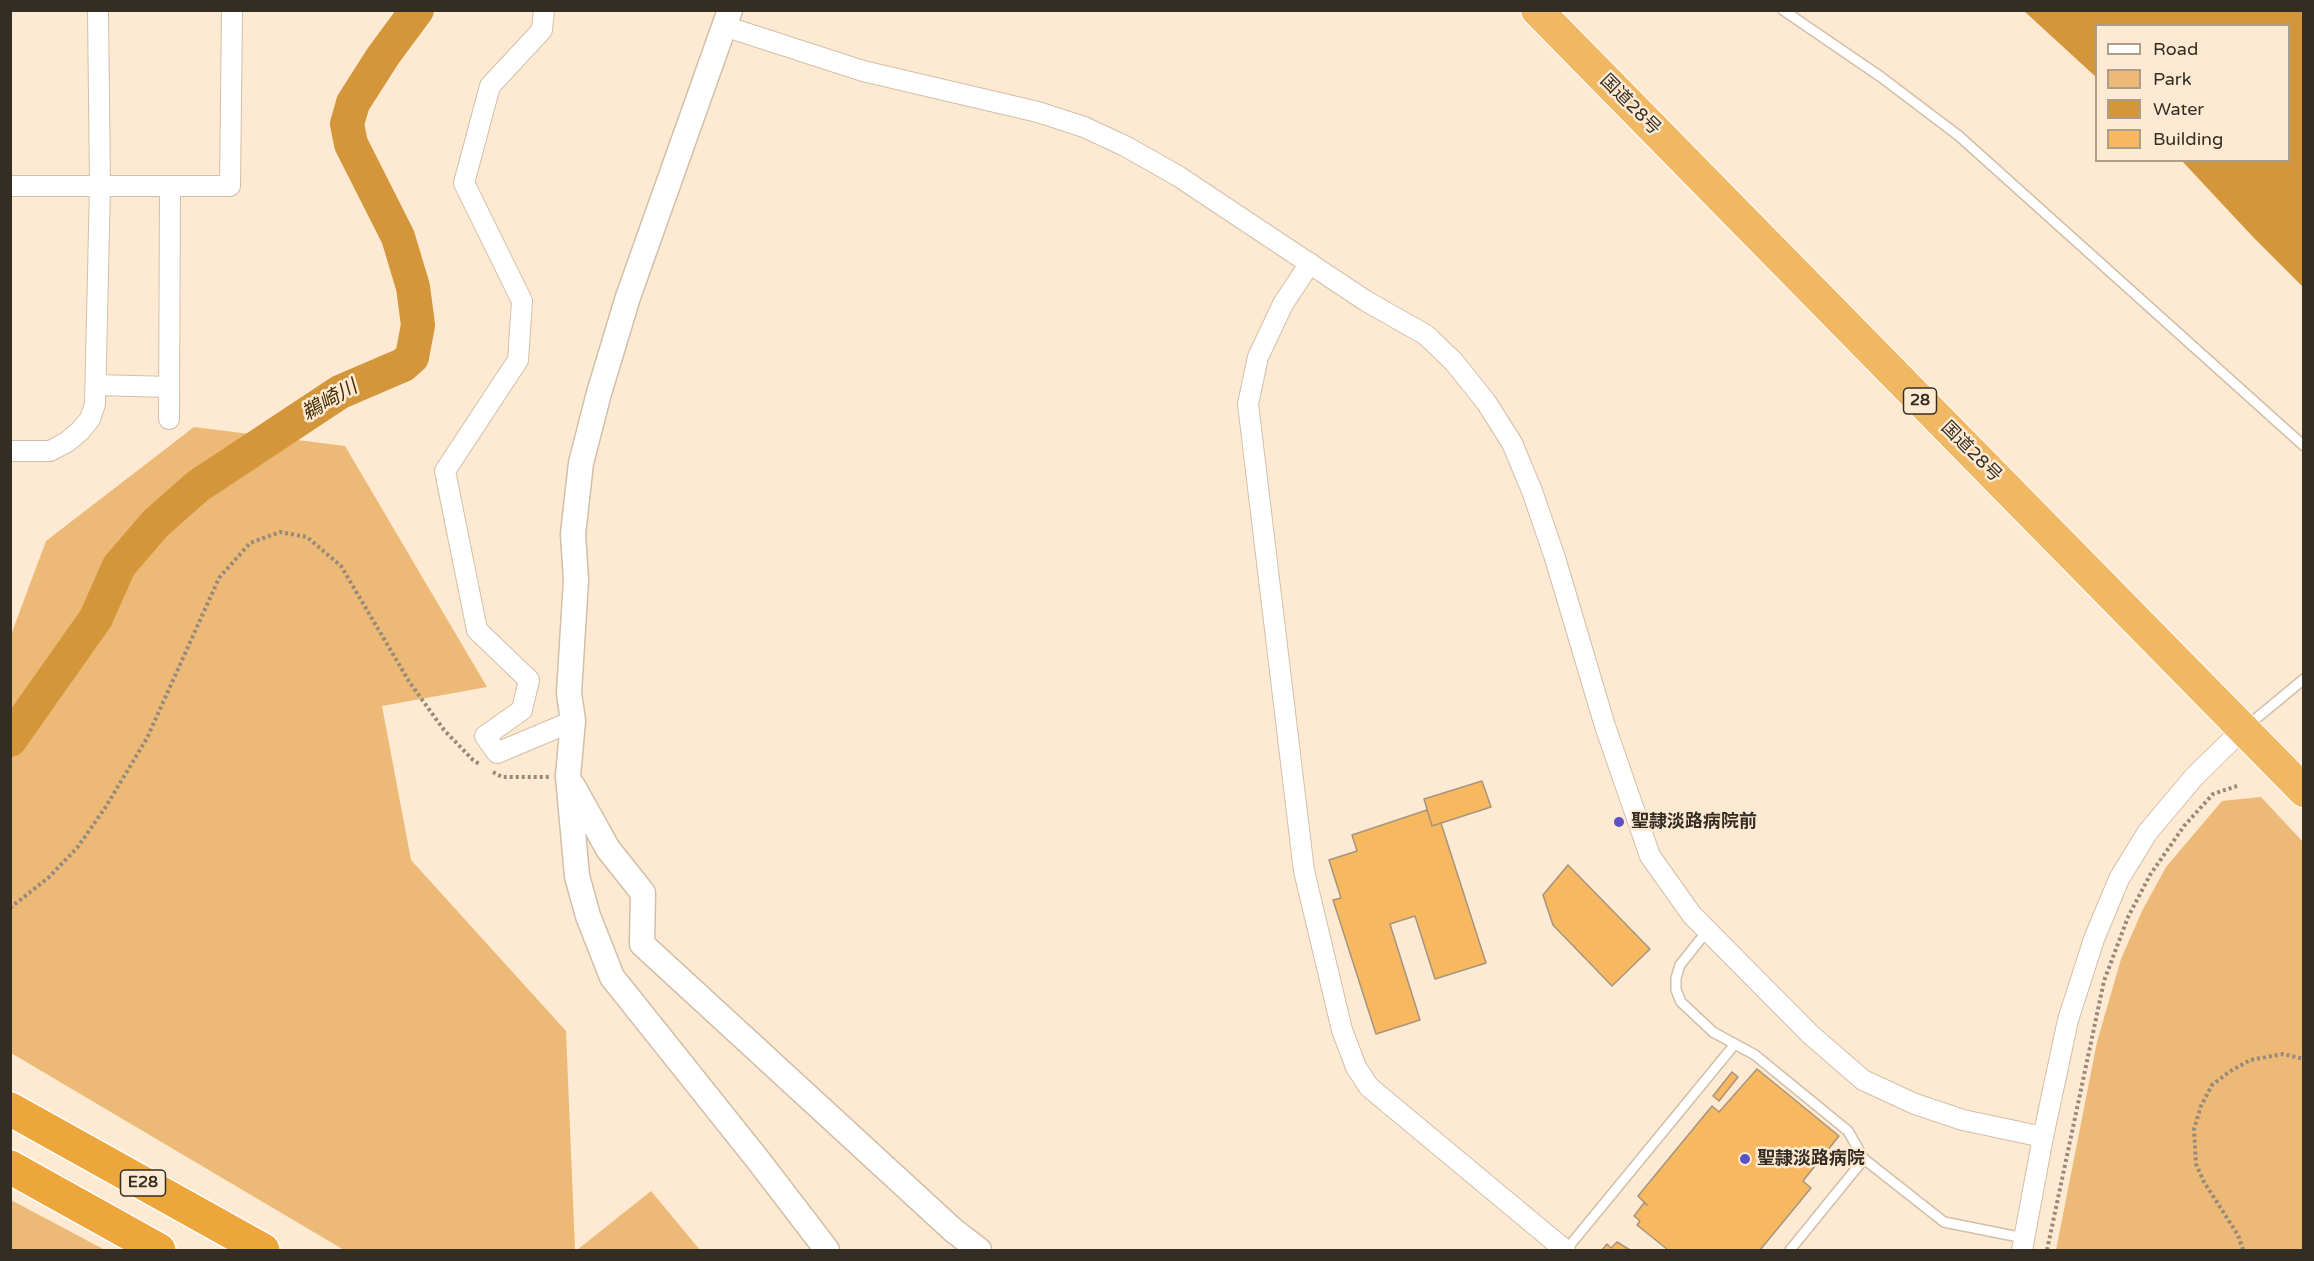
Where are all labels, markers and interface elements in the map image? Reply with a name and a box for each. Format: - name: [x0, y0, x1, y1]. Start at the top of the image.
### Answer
- legend: [2095, 24, 2290, 162]
- text: Road: [2153, 38, 2198, 60]
- text: Park: [2153, 68, 2191, 90]
- street label: 国道28号: [1595, 70, 1665, 140]
- text: Water: [2153, 98, 2204, 120]
- text: Building: [2153, 128, 2223, 150]
- water label: 鵜崎川: [298, 376, 362, 426]
- road number: 28: [1904, 388, 1936, 414]
- street label: 国道28号: [1936, 417, 2006, 487]
- place label: 聖隷淡路病院前: [1631, 811, 1757, 833]
- marker: 聖隷淡路病院前: [1612, 815, 1626, 829]
- place label: 聖隷淡路病院: [1757, 1148, 1865, 1170]
- marker: 聖隷淡路病院: [1738, 1152, 1752, 1166]
- road number: E28: [120, 1170, 166, 1196]

